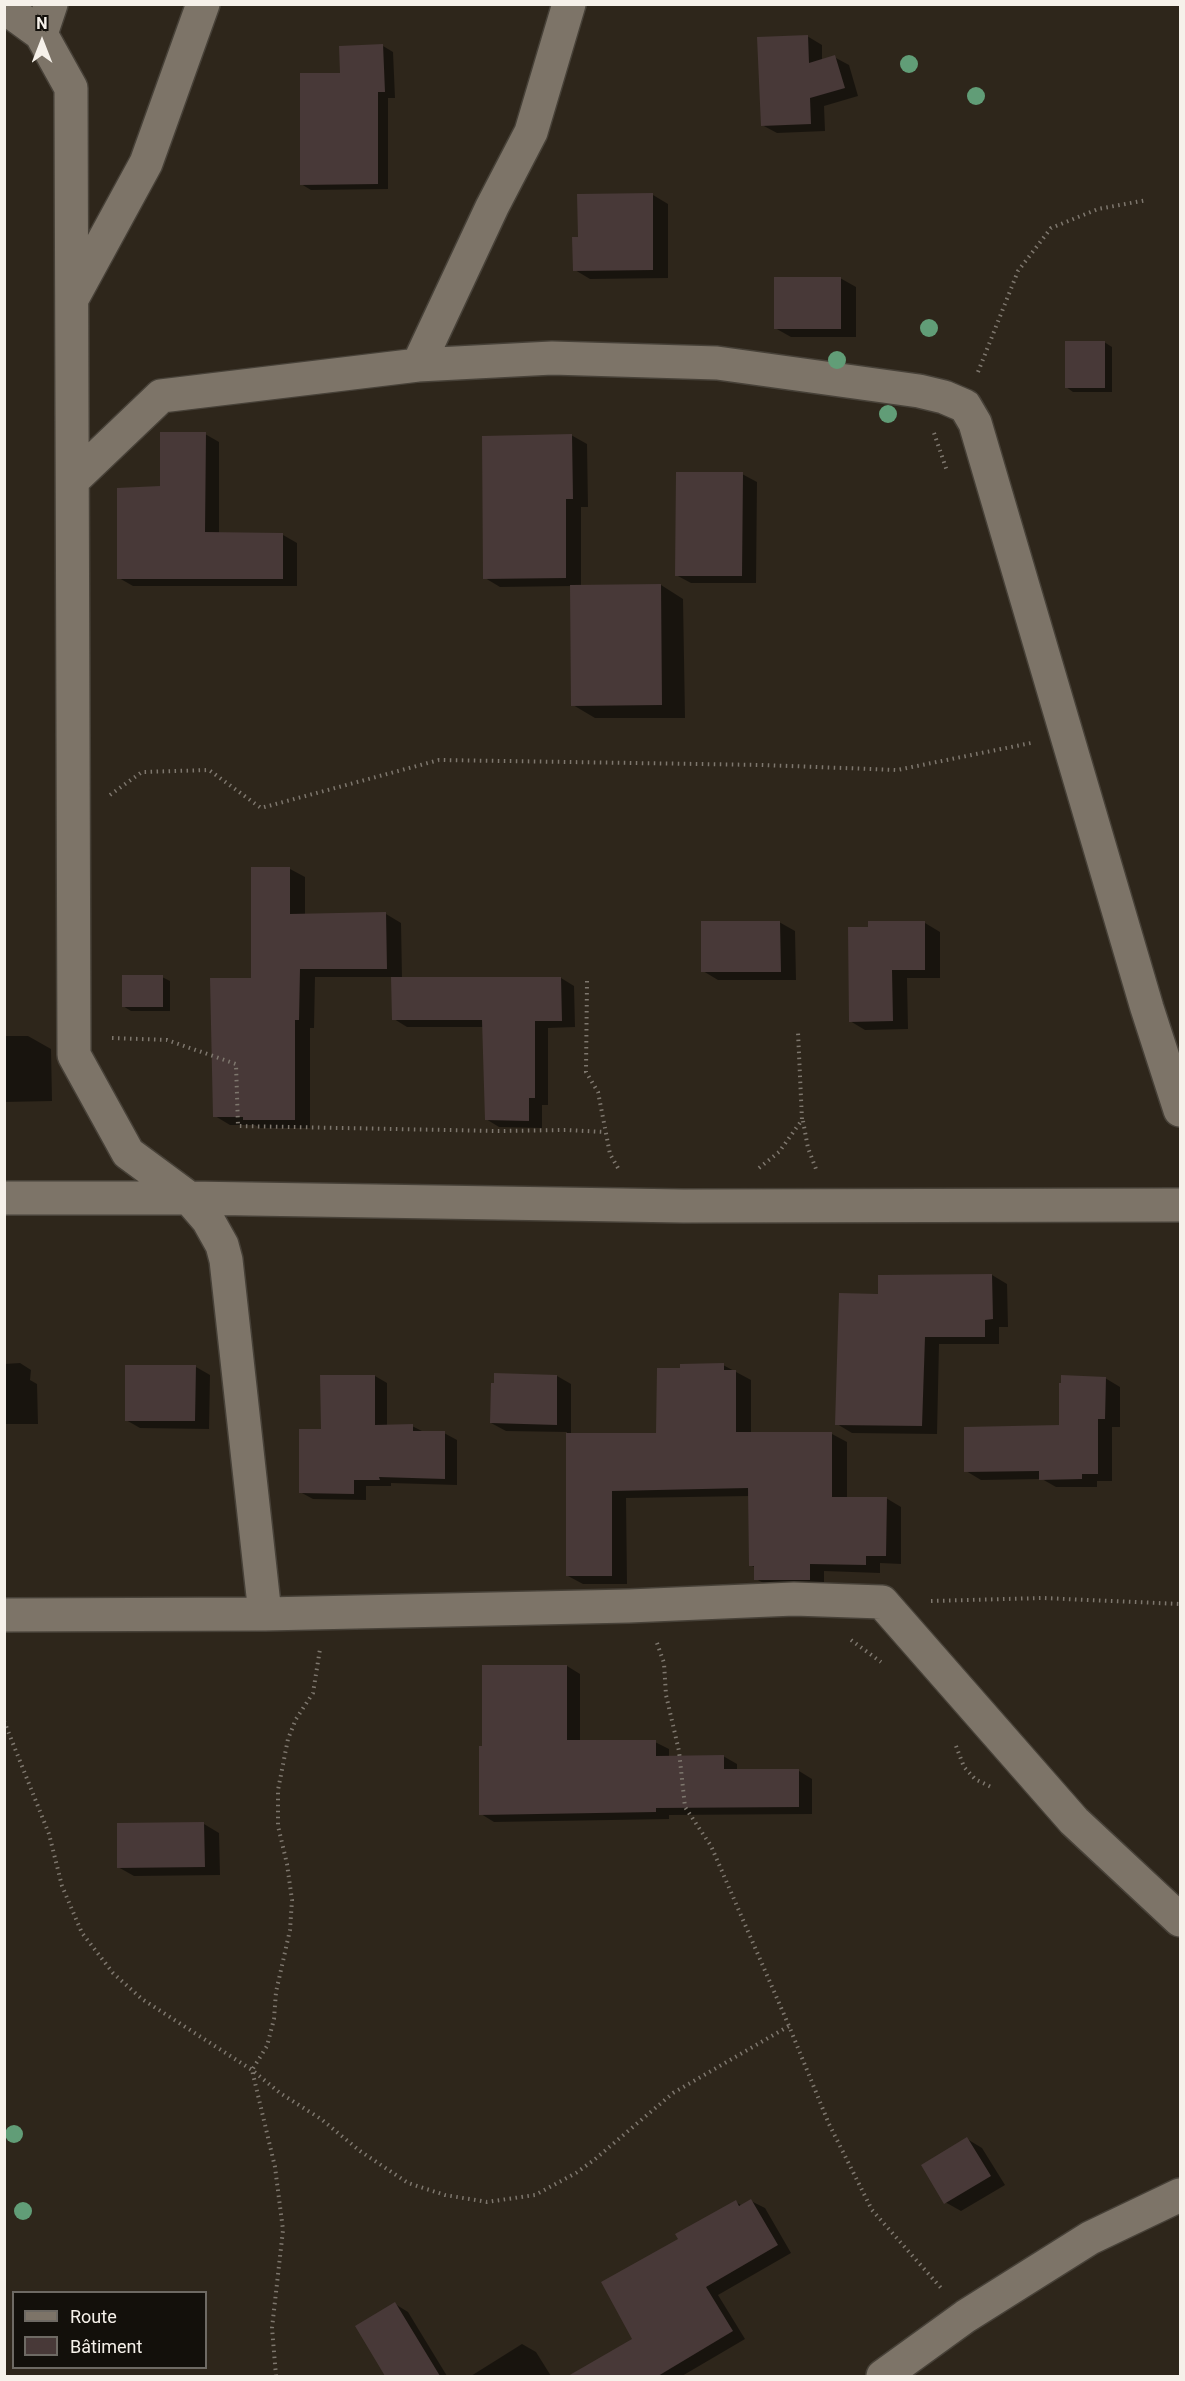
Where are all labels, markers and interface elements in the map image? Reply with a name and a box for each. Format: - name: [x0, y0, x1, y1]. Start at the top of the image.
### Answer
- north arrow: [12, 12, 72, 72]
- text: N: [36, 14, 48, 33]
- legend: [12, 2291, 207, 2369]
- text: Route: [70, 2306, 117, 2327]
- text: Bâtiment: [70, 2336, 142, 2357]

